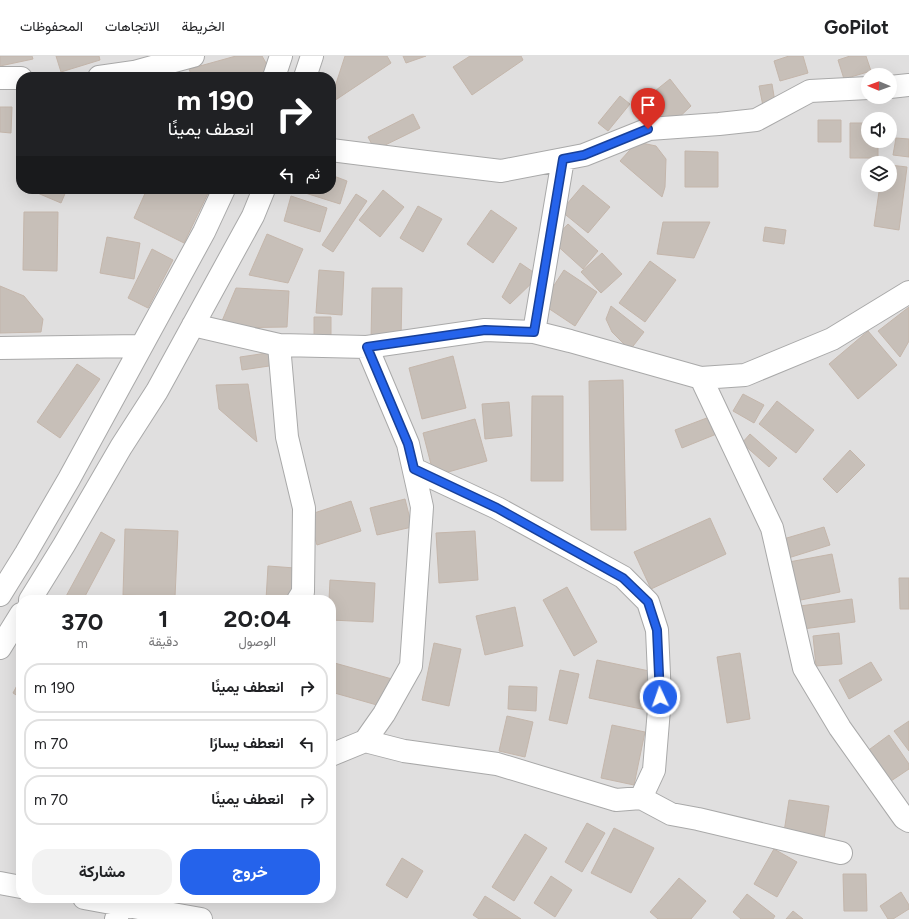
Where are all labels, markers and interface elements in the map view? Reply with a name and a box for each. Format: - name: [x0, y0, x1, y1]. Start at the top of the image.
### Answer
- text: GoPilot: [824, 16, 889, 39]
- text: المحفوظات: [20, 18, 83, 35]
- text: الاتجاهات: [105, 18, 159, 35]
- text: الخريطة: [181, 18, 225, 35]
- north arrow: [861, 68, 897, 104]
- map controls: [861, 68, 897, 192]
- text: 190 m: [177, 83, 254, 117]
- icon: right: [268, 88, 320, 140]
- pin: [631, 88, 665, 129]
- icon: arrive: [637, 94, 659, 116]
- button: sound: [861, 112, 897, 148]
- text: انعطف يمينًا: [168, 118, 254, 140]
- button: layers: [861, 156, 897, 192]
- icon: left: [276, 164, 298, 186]
- text: ثم: [306, 165, 320, 183]
- text: 1: [158, 604, 169, 633]
- text: 20:04: [224, 604, 291, 633]
- text: 370: [61, 607, 103, 636]
- text: دقيقة: [148, 634, 178, 649]
- text: الوصول: [238, 634, 276, 649]
- text: m: [77, 636, 88, 651]
- position arrow: [639, 676, 681, 718]
- icon: right: [296, 677, 318, 699]
- text: انعطف يمينًا: [211, 678, 284, 696]
- text: 190 m: [34, 679, 75, 697]
- icon: left: [296, 733, 318, 755]
- text: انعطف يسارًا: [209, 734, 284, 752]
- text: 70 m: [34, 735, 68, 753]
- icon: right: [296, 789, 318, 811]
- text: انعطف يمينًا: [211, 790, 284, 808]
- text: 70 m: [34, 791, 68, 809]
- button: مشاركة: [32, 849, 172, 895]
- button: خروج: [180, 849, 320, 895]

